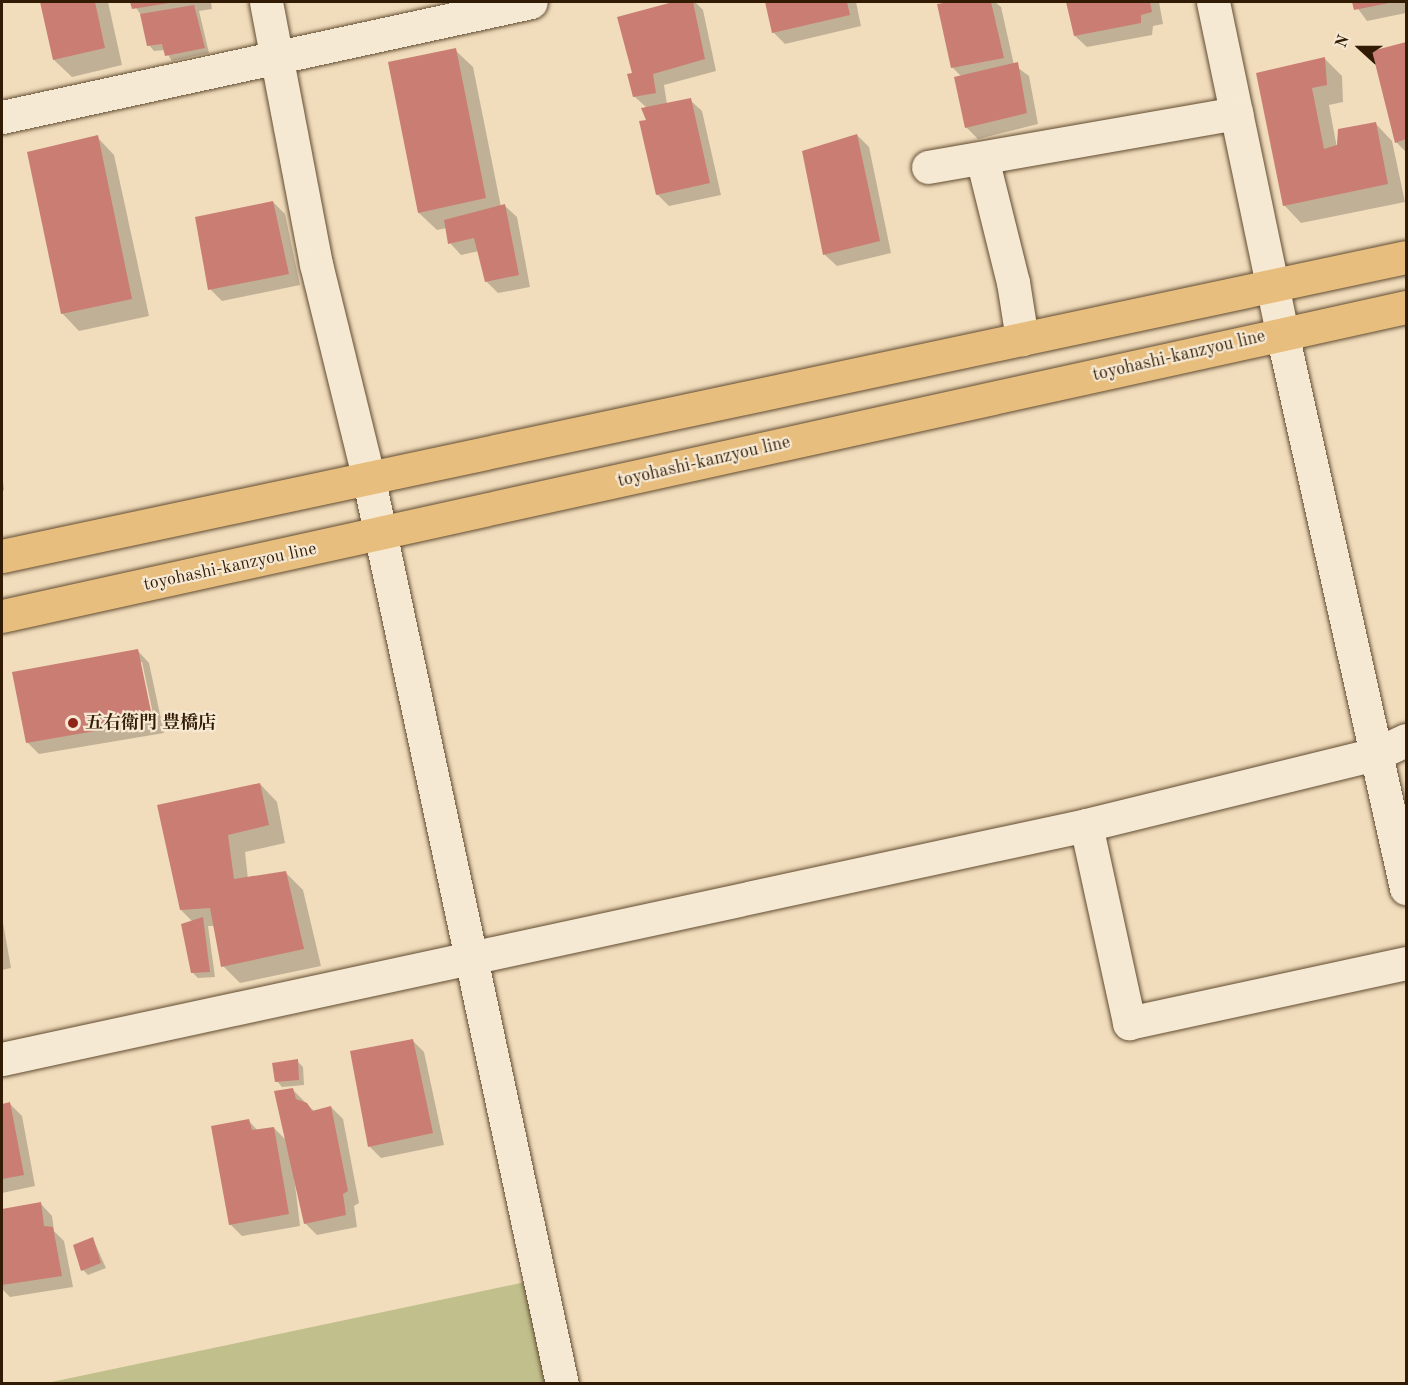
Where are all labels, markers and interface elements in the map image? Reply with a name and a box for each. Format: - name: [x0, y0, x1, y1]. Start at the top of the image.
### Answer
- north arrow: [1330, 18, 1390, 78]
- text: N: [1334, 33, 1353, 50]
- street label: toyohashi-kanzyou line: [1091, 326, 1267, 386]
- street label: toyohashi-kanzyou line: [616, 432, 792, 492]
- street label: toyohashi-kanzyou line: [141, 538, 319, 596]
- place label: 五右衛門 豊橋店: [85, 712, 216, 734]
- marker: 五右衛門 豊橋店: [66, 716, 80, 730]

